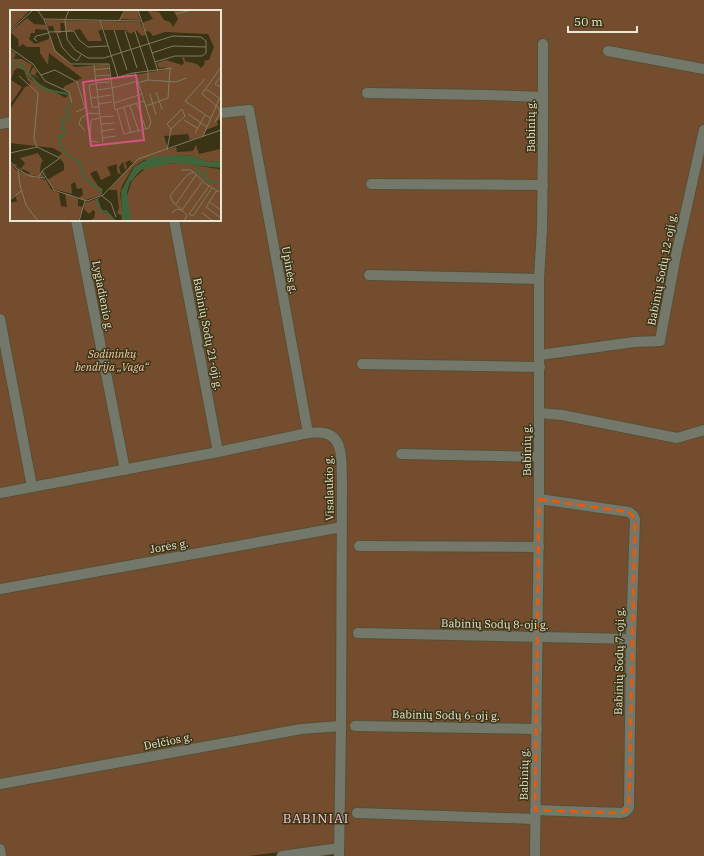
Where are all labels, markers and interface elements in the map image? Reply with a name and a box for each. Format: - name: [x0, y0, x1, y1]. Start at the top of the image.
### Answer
- scale bar: [568, 8, 637, 34]
- inset map: [10, 10, 221, 221]
- text: 50 m: [574, 14, 603, 29]
- street label: Babinių g.: [524, 100, 538, 152]
- street label: Babinių Sodų 12-oji g.: [644, 211, 680, 326]
- street label: Upinės g.: [279, 245, 301, 295]
- street label: Lygiadienio g.: [89, 259, 117, 333]
- street label: Babinių Sodų 21-oji g.: [190, 277, 226, 392]
- park label: Sodininkų bendrija „Vaga“: [75, 347, 150, 374]
- street label: Babinių g.: [520, 424, 534, 476]
- street label: Visalaukio g.: [321, 455, 337, 521]
- street label: Jorės g.: [149, 536, 189, 556]
- street label: Babinių Sodų 7-oji g.: [611, 607, 627, 715]
- street label: Babinių Sodų 8-oji g.: [441, 616, 549, 632]
- street label: Babinių Sodų 6-oji g.: [392, 707, 500, 723]
- street label: Delčios g.: [142, 729, 194, 753]
- street label: Babinių g.: [517, 748, 531, 800]
- district label: BABINIAI: [283, 810, 349, 827]

